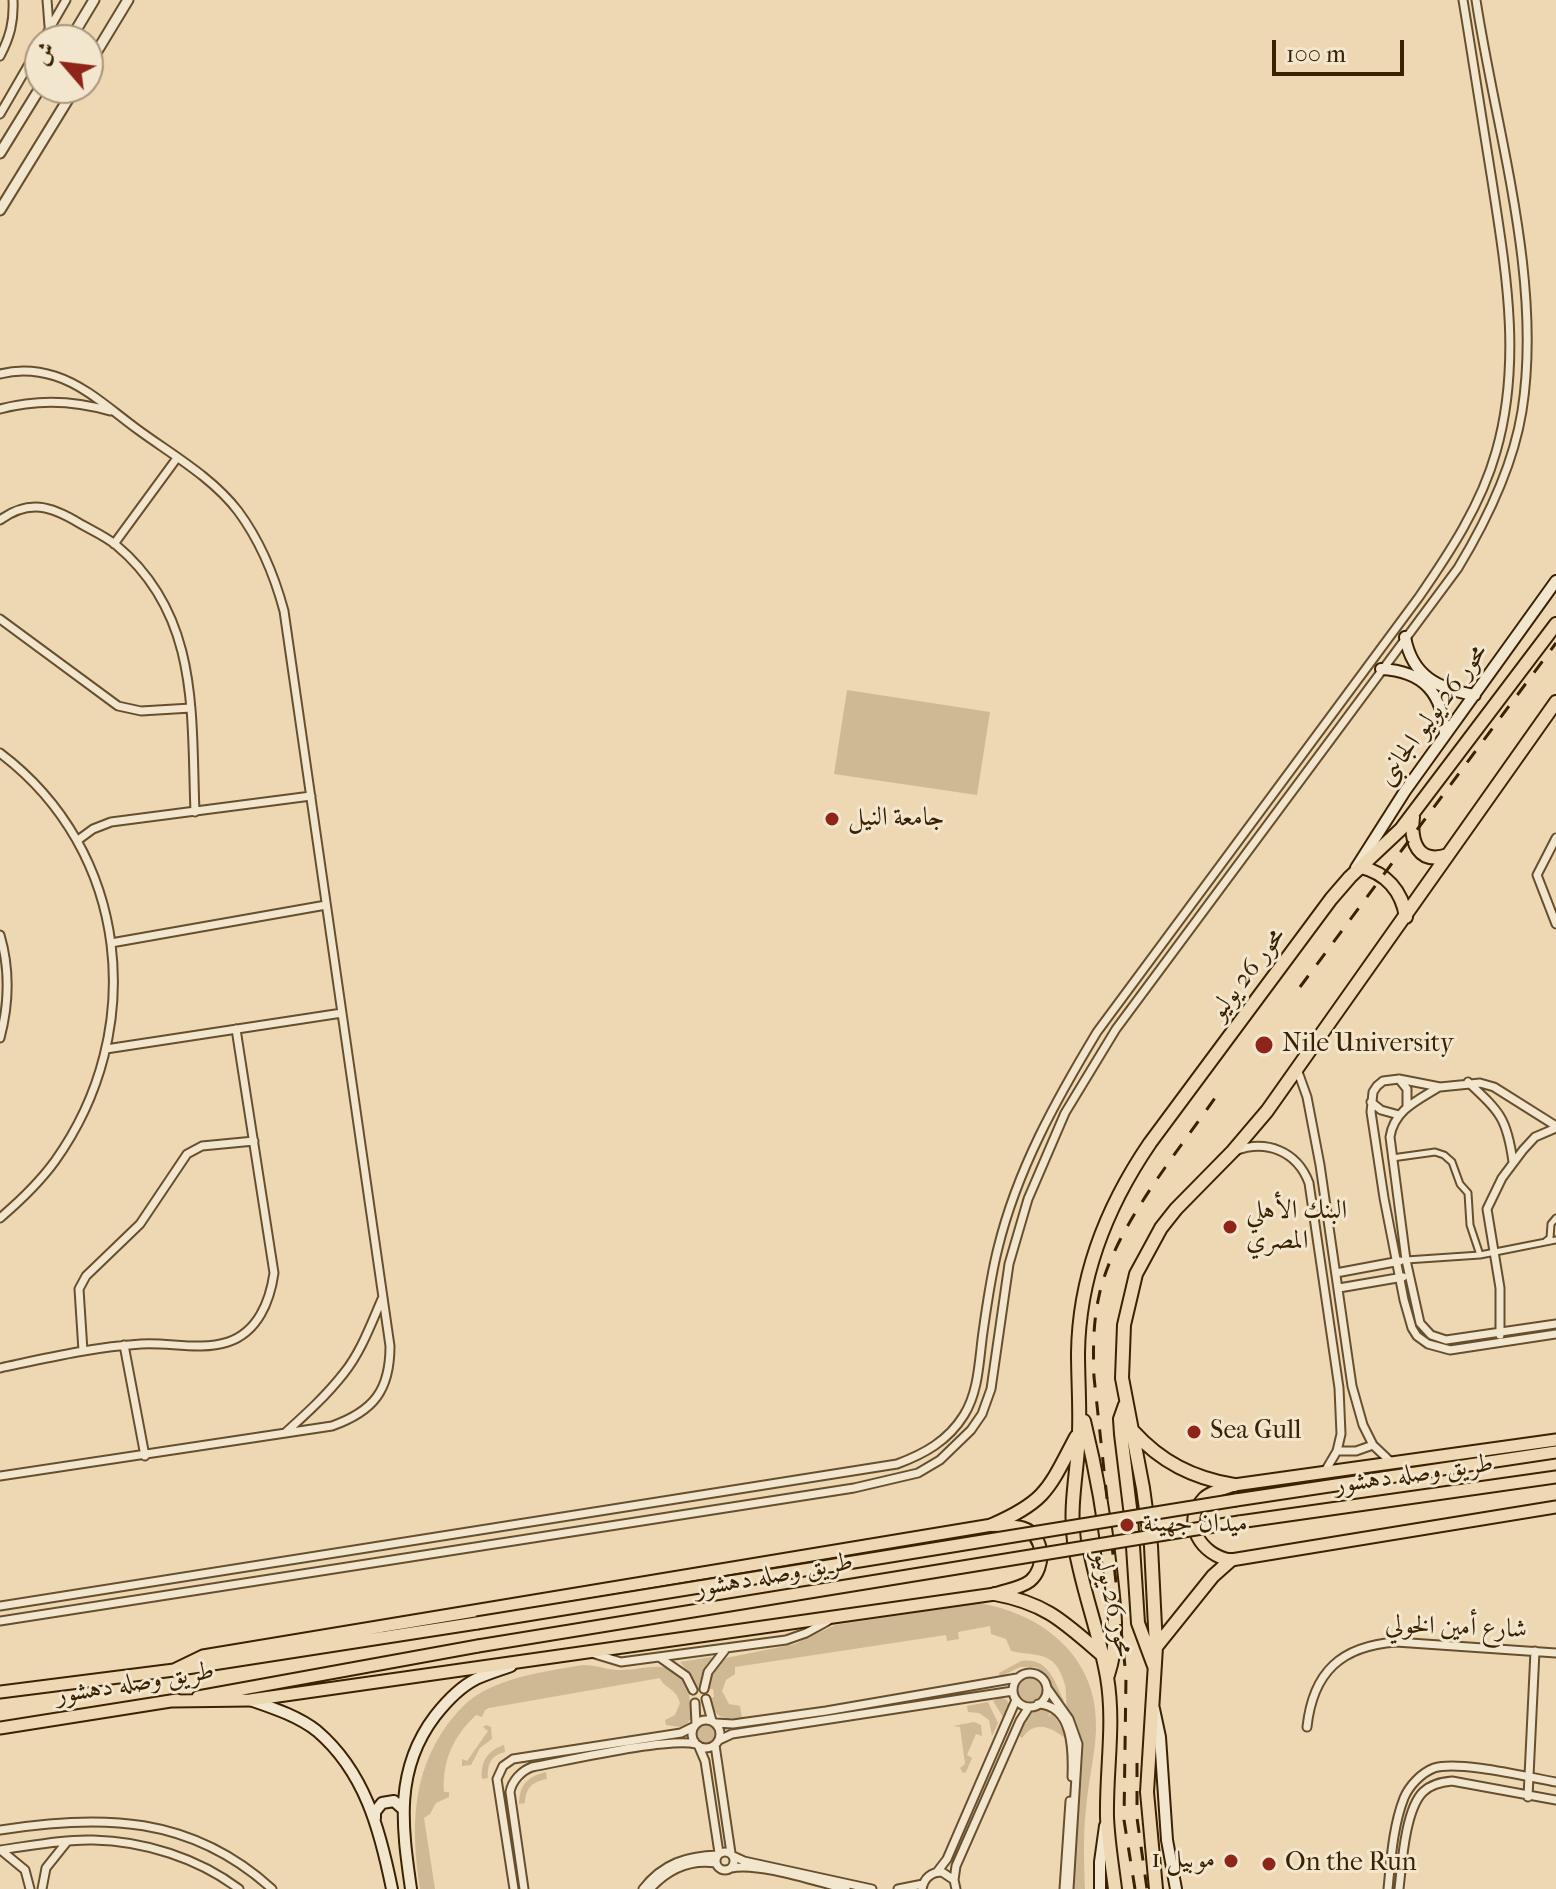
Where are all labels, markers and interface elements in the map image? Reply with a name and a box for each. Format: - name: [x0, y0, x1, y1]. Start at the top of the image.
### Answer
- north arrow: [24, 24, 104, 104]
- scale bar: [1276, 24, 1408, 74]
- text: ش: [28, 38, 61, 69]
- text: 100 m: [1286, 40, 1346, 68]
- street label: محور 26 يوليو الجانبى: [1371, 638, 1495, 792]
- place label: جامعة النيل: [848, 803, 944, 835]
- marker: جامعة النيل: [823, 810, 841, 828]
- street label: محور 26 يوليو: [1203, 922, 1293, 1026]
- place label: Nile University: [1282, 1029, 1454, 1061]
- marker: Nile University: [1253, 1034, 1275, 1056]
- place label: البنك الأهلي المصري: [1246, 1196, 1347, 1258]
- marker: البنك الأهلي المصري: [1221, 1218, 1239, 1236]
- place label: Sea Gull: [1210, 1416, 1301, 1448]
- marker: Sea Gull: [1185, 1423, 1203, 1441]
- street label: طريق وصله دهشور: [1333, 1448, 1495, 1502]
- place label: ميدان جهينة: [1143, 1509, 1248, 1541]
- marker: ميدان جهينة: [1118, 1516, 1136, 1534]
- street label: طريق وصله دهشور: [692, 1547, 856, 1605]
- street label: محور 26 يوليو: [1085, 1548, 1139, 1660]
- street label: شارع أمين الخولي: [1385, 1610, 1527, 1646]
- street label: طريق وصله دهشور: [53, 1656, 217, 1712]
- place label: موبيل 1: [1151, 1845, 1215, 1877]
- place label: On the Run: [1285, 1848, 1417, 1880]
- marker: موبيل 1: [1222, 1852, 1240, 1870]
- marker: On the Run: [1260, 1855, 1278, 1873]

